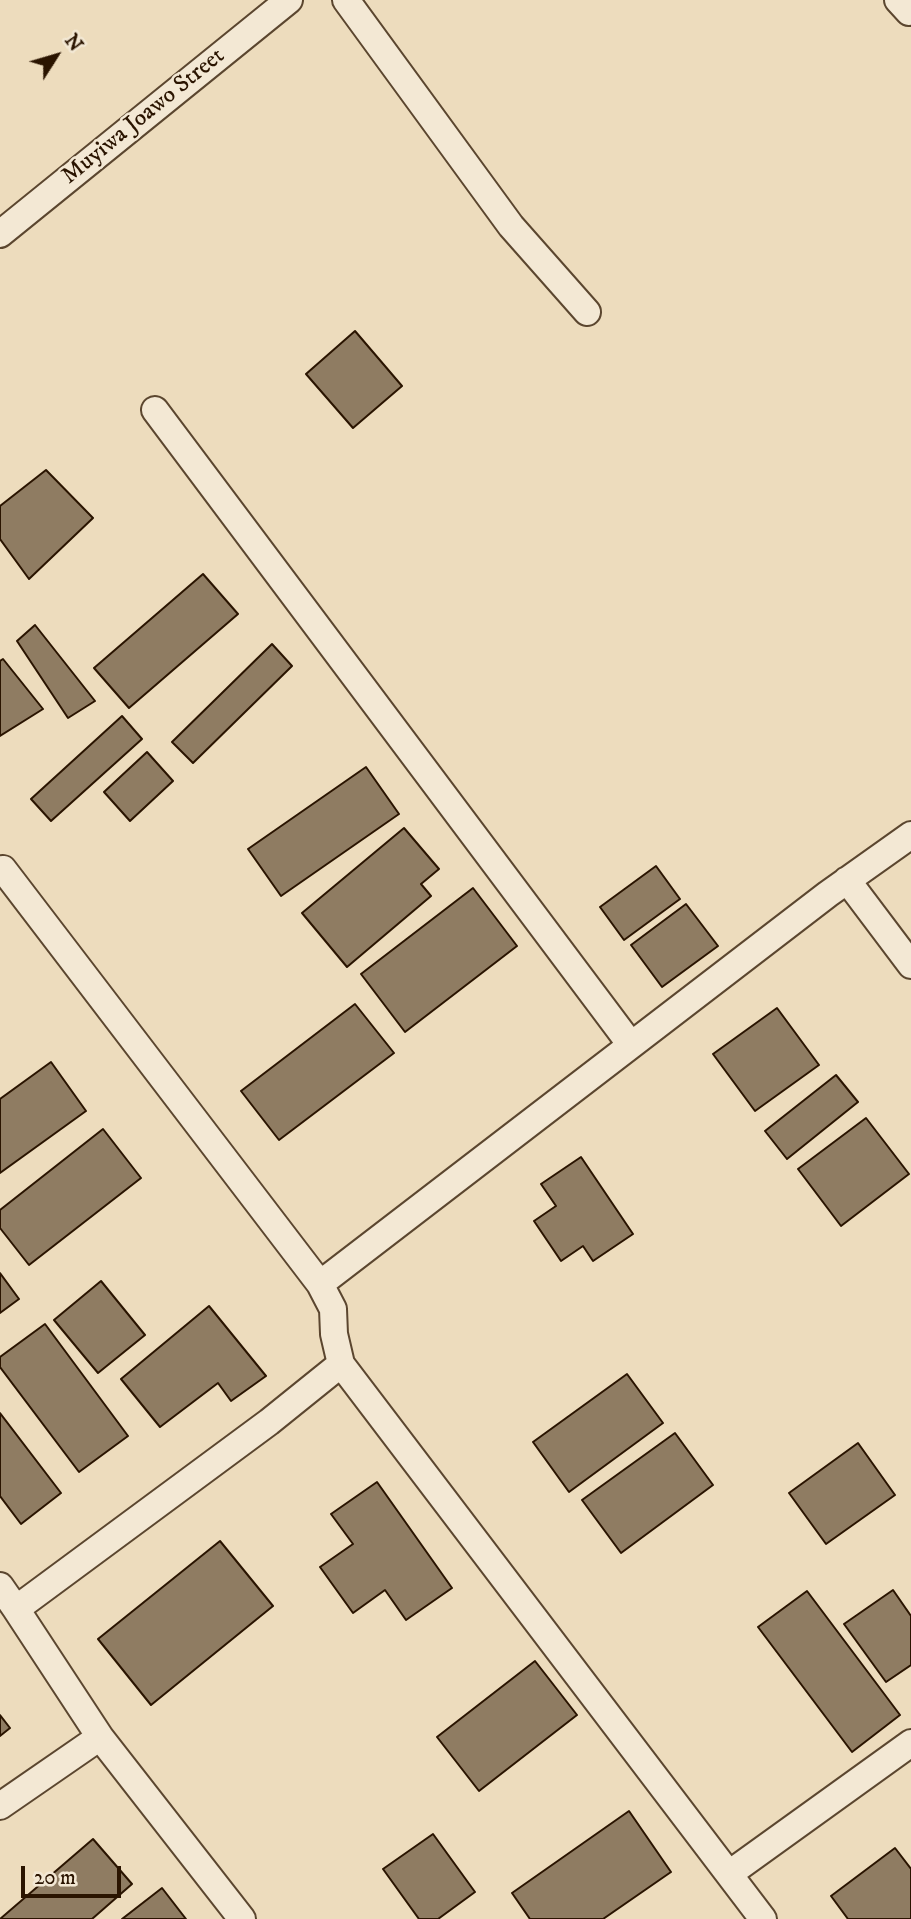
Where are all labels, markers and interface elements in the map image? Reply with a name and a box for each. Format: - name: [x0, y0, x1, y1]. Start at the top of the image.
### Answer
- north arrow: [21, 21, 91, 91]
- text: N: [59, 30, 87, 56]
- street label: Muyiwa Joawo Street: [57, 43, 231, 191]
- scale bar: [24, 1853, 124, 1897]
- text: 20 m: [34, 1865, 76, 1891]

